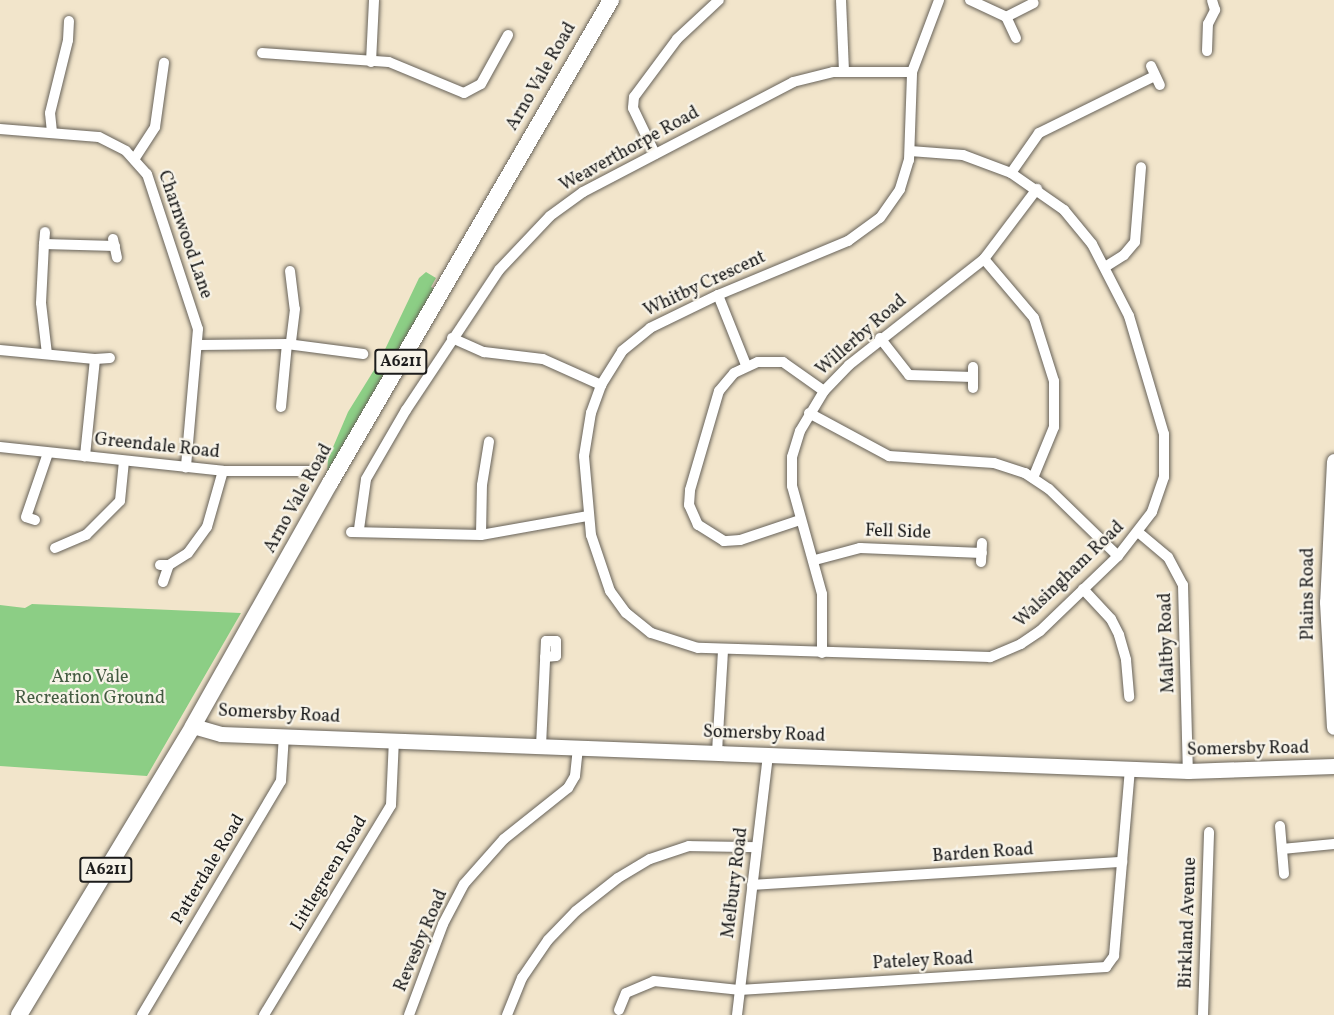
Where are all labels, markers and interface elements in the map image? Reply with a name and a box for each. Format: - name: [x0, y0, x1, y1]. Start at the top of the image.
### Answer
- street label: Arno Vale Road: [502, 19, 582, 135]
- street label: Weaverthorpe Road: [556, 103, 704, 197]
- street label: Charnwood Lane: [152, 168, 216, 302]
- street label: Whitby Crescent: [640, 247, 770, 323]
- street label: Willerby Road: [812, 291, 912, 381]
- road number: A6211: [374, 349, 428, 375]
- street label: Greendale Road: [93, 430, 221, 464]
- street label: Arno Vale Road: [260, 440, 338, 558]
- street label: Walsingham Road: [1011, 517, 1129, 633]
- street label: Fell Side: [865, 521, 931, 545]
- street label: Plains Road: [1298, 548, 1320, 640]
- street label: Maltby Road: [1155, 592, 1181, 694]
- park label: Arno Vale Recreation Ground: [15, 668, 165, 710]
- street label: Somersby Road: [217, 701, 341, 729]
- street label: Somersby Road: [702, 722, 826, 748]
- street label: Somersby Road: [1186, 738, 1310, 762]
- street label: Patterdale Road: [168, 811, 250, 929]
- street label: Littlegreen Road: [287, 812, 373, 936]
- street label: Melbury Road: [718, 826, 754, 940]
- street label: Barden Road: [932, 840, 1034, 868]
- road number: A6211: [79, 857, 133, 883]
- street label: Birkland Avenue: [1176, 857, 1202, 989]
- street label: Revesby Road: [391, 886, 453, 996]
- street label: Pateley Road: [872, 949, 974, 975]

